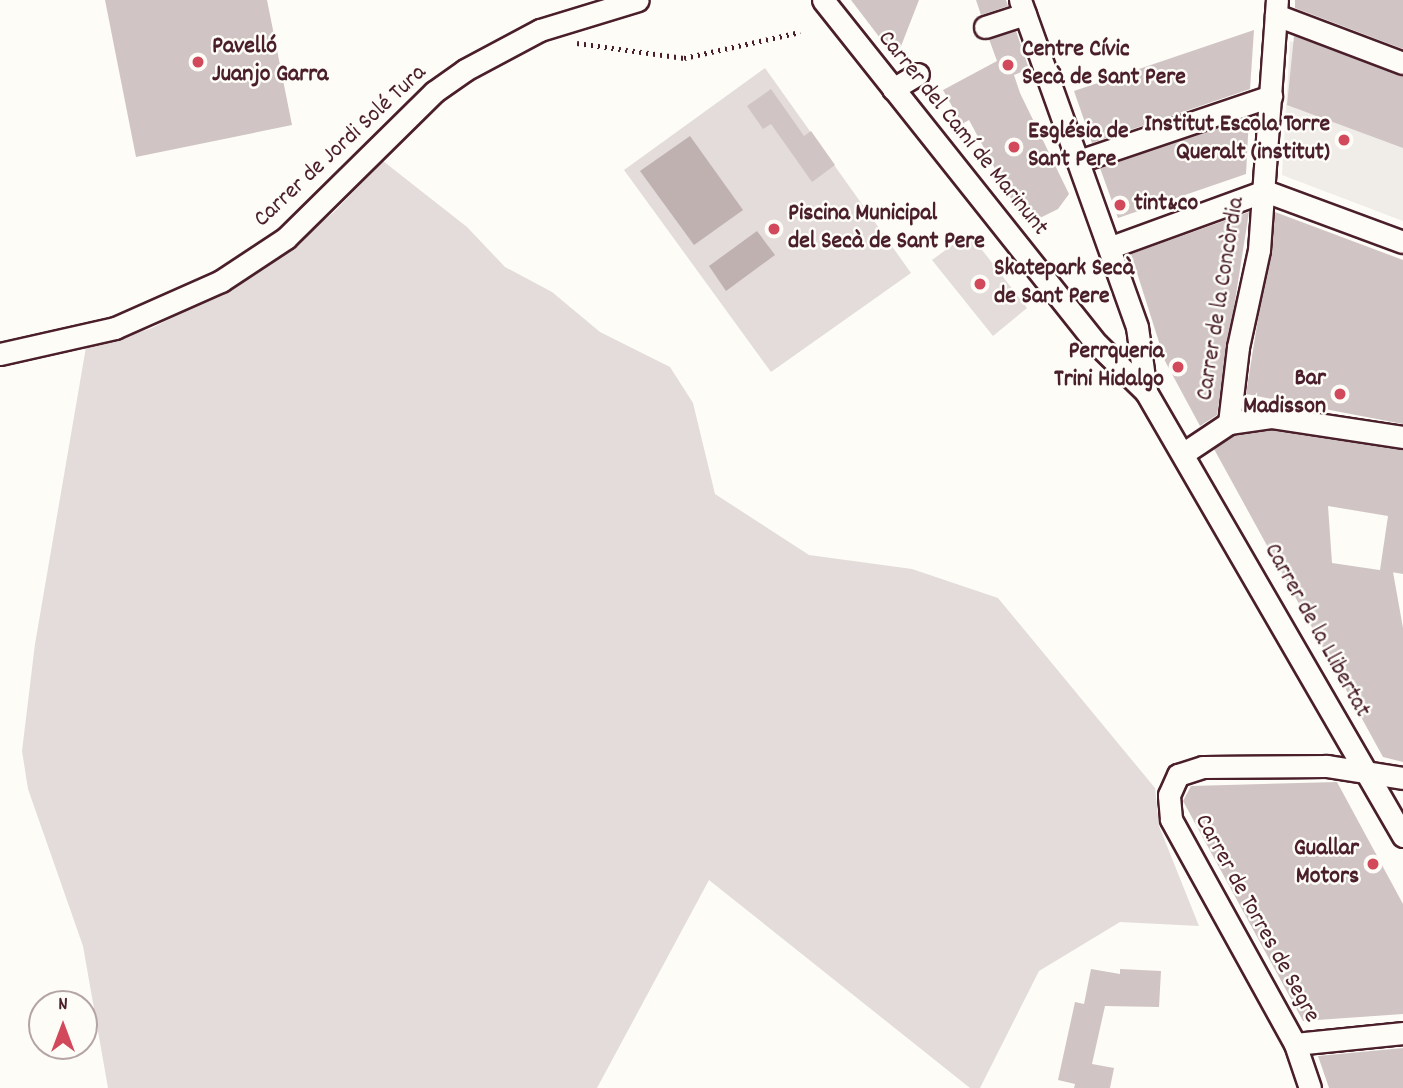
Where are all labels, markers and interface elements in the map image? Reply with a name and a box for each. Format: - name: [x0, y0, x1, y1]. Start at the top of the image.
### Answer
- street label: Carrer del Camí de Marinunt: [870, 26, 1054, 242]
- place label: Pavelló Juanjo Garra: [212, 34, 328, 90]
- place label: Centre Cívic Secà de Sant Pere: [1022, 37, 1186, 93]
- marker: Pavelló Juanjo Garra: [190, 54, 206, 70]
- marker: Centre Cívic Secà de Sant Pere: [1000, 57, 1016, 73]
- street label: Carrer de Jordi Solé Tura: [249, 60, 433, 234]
- place label: Institut Escola Torre Queralt (institut): [1144, 112, 1330, 168]
- place label: Església de Sant Pere: [1028, 119, 1129, 175]
- marker: Institut Escola Torre Queralt (institut): [1336, 132, 1352, 148]
- marker: Església de Sant Pere: [1006, 139, 1022, 155]
- place label: tint&co: [1134, 191, 1198, 219]
- street label: Carrer de la Concòrdia: [1192, 195, 1252, 403]
- marker: tint&co: [1112, 197, 1128, 213]
- place label: Piscina Municipal del Secà de Sant Pere: [788, 201, 985, 257]
- marker: Piscina Municipal del Secà de Sant Pere: [766, 221, 782, 237]
- place label: Skatepark Secà de Sant Pere: [994, 256, 1134, 312]
- marker: Skatepark Secà de Sant Pere: [972, 276, 988, 292]
- place label: Perrqueria Trini Hidalgo: [1054, 339, 1164, 395]
- marker: Perrqueria Trini Hidalgo: [1170, 359, 1186, 375]
- place label: Bar Madisson: [1243, 366, 1326, 422]
- marker: Bar Madisson: [1332, 386, 1348, 402]
- street label: Carrer de la Llibertat: [1256, 539, 1376, 723]
- street label: Carrer de Torres de Segre: [1187, 810, 1325, 1028]
- place label: Guallar Motors: [1294, 836, 1359, 892]
- marker: Guallar Motors: [1365, 856, 1381, 872]
- north arrow: [28, 990, 98, 1060]
- text: N: [58, 992, 68, 1019]

